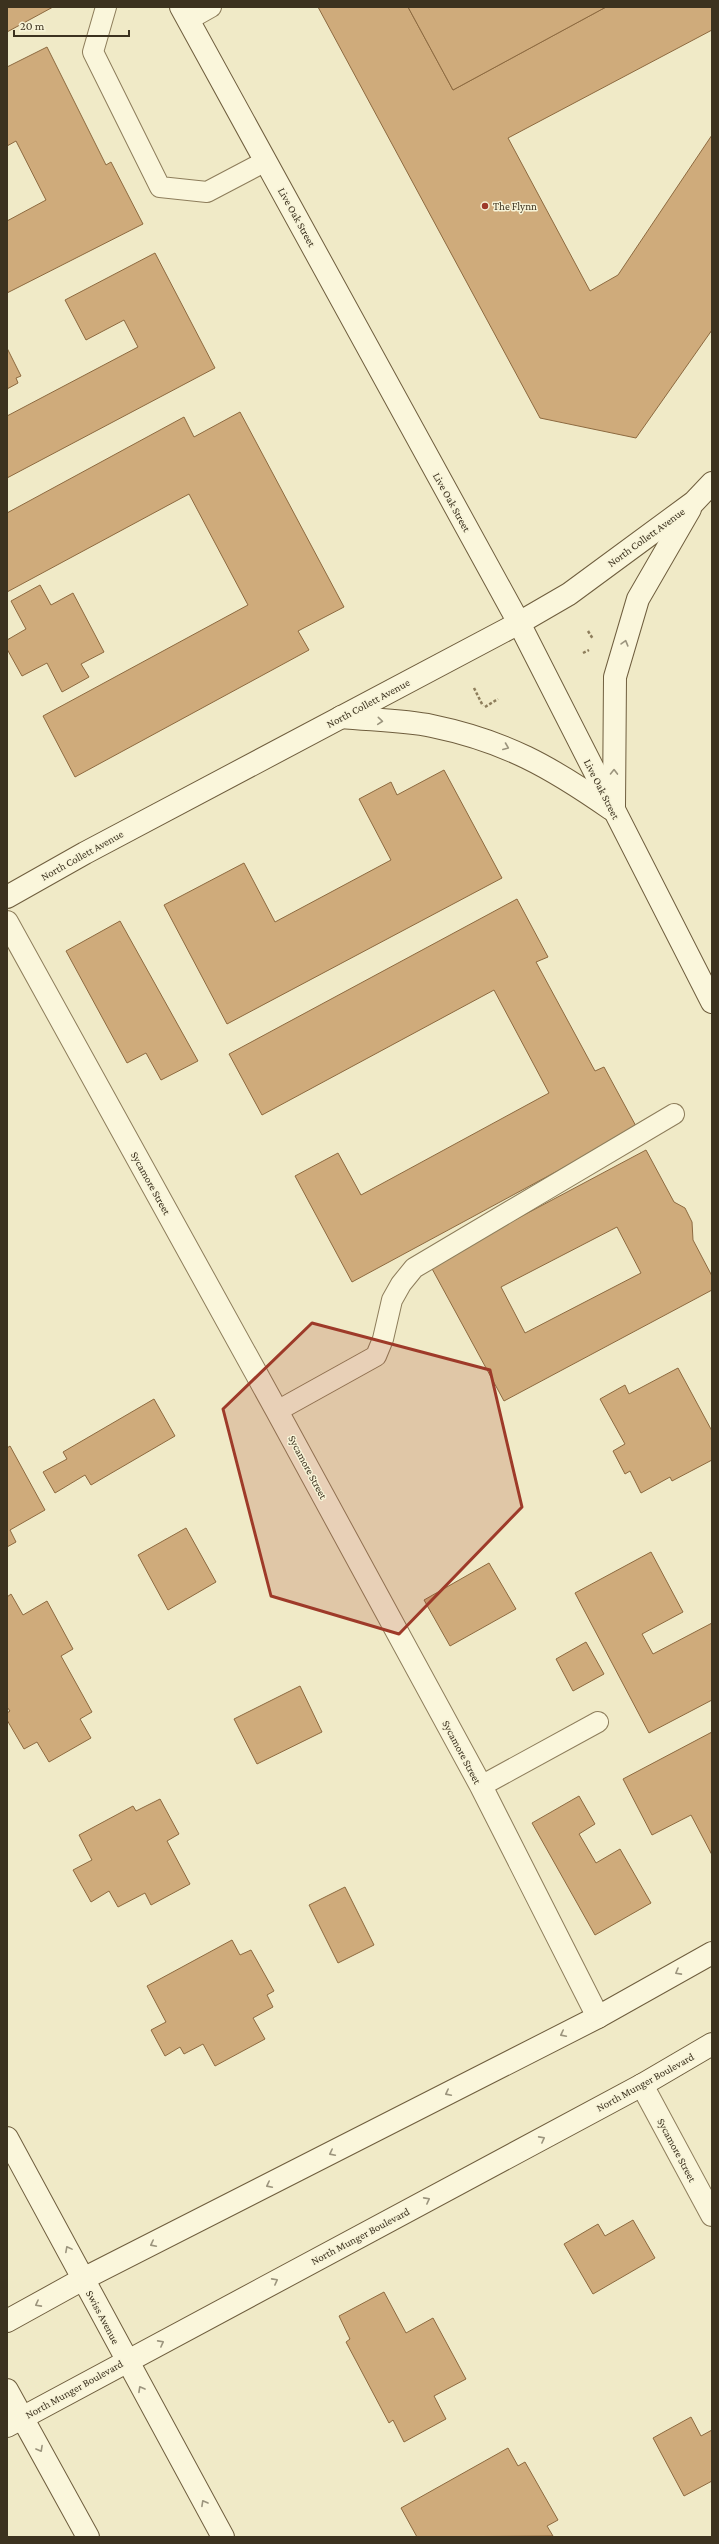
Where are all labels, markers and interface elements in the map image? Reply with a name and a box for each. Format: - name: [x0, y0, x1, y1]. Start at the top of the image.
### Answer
- scale bar: [14, 12, 129, 38]
- text: 20 m: [20, 19, 45, 33]
- street label: Live Oak Street: [276, 185, 318, 249]
- place label: The Flynn: [493, 200, 537, 213]
- marker: The Flynn: [480, 201, 490, 211]
- street label: Live Oak Street: [431, 470, 473, 534]
- street label: North Collett Avenue: [605, 505, 687, 569]
- one-way arrow: [620, 640, 629, 647]
- street label: North Collett Avenue: [324, 676, 412, 730]
- one-way arrow: [377, 716, 383, 725]
- one-way arrow: [503, 743, 510, 751]
- street label: Live Oak Street: [582, 757, 622, 821]
- one-way arrow: [610, 769, 618, 775]
- street label: North Collett Avenue: [39, 827, 125, 883]
- street label: Sycamore Street: [128, 1149, 173, 1217]
- street label: Sycamore Street: [285, 1433, 330, 1502]
- street label: Sycamore Street: [439, 1718, 484, 1787]
- one-way arrow: [675, 1967, 682, 1974]
- one-way arrow: [560, 2030, 568, 2037]
- street label: North Munger Boulevard: [594, 2050, 697, 2115]
- one-way arrow: [444, 2089, 452, 2096]
- street label: Sycamore Street: [654, 2116, 699, 2185]
- one-way arrow: [537, 2136, 545, 2144]
- one-way arrow: [329, 2148, 336, 2155]
- one-way arrow: [265, 2180, 273, 2188]
- one-way arrow: [423, 2197, 430, 2205]
- street label: North Munger Boulevard: [309, 2205, 412, 2268]
- one-way arrow: [150, 2239, 157, 2247]
- one-way arrow: [65, 2246, 72, 2253]
- one-way arrow: [271, 2279, 278, 2286]
- street label: Swiss Avenue: [84, 2288, 122, 2346]
- one-way arrow: [34, 2300, 42, 2307]
- one-way arrow: [156, 2340, 164, 2347]
- street label: North Munger Boulevard: [23, 2357, 126, 2422]
- one-way arrow: [139, 2386, 146, 2393]
- one-way arrow: [35, 2444, 42, 2452]
- one-way arrow: [202, 2500, 209, 2507]

